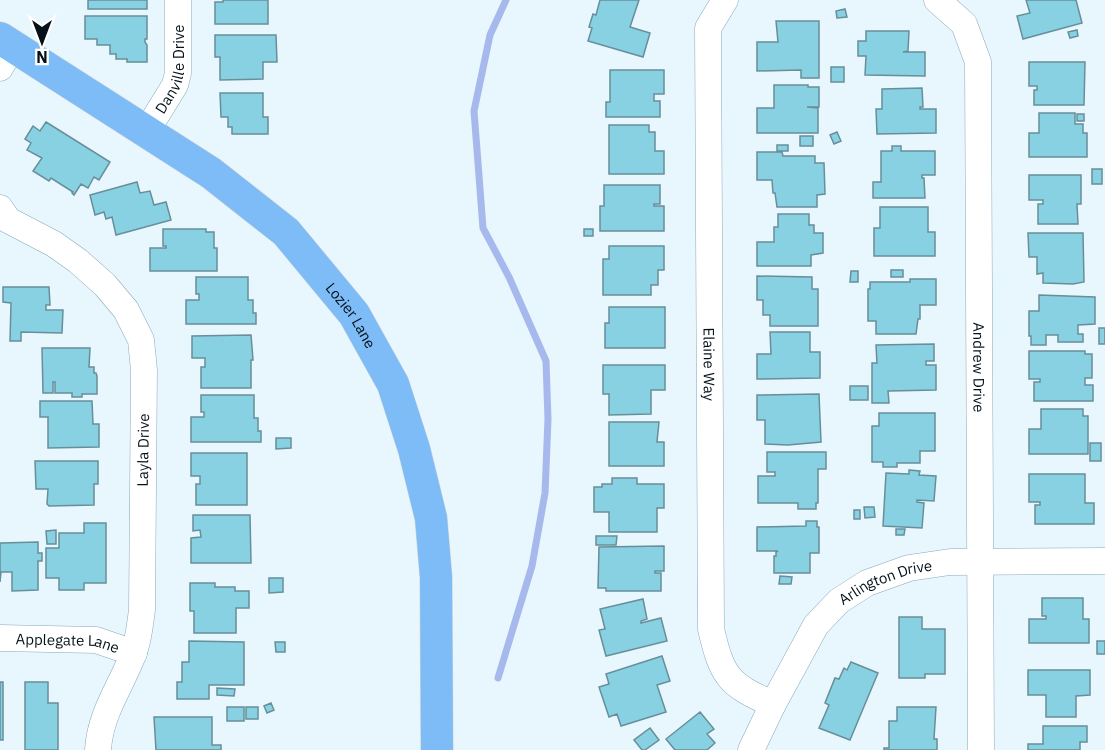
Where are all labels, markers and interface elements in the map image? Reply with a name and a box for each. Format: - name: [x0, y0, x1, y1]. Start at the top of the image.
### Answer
- north arrow: [12, 12, 72, 72]
- street label: Danville Drive: [150, 24, 188, 117]
- text: N: [36, 47, 48, 67]
- street label: Lozier Lane: [322, 278, 381, 351]
- street label: Andrew Drive: [970, 322, 989, 413]
- street label: Elaine Way: [700, 327, 719, 402]
- street label: Layla Drive: [133, 413, 153, 487]
- street label: Arlington Drive: [835, 555, 933, 609]
- street label: Applegate Lane: [15, 629, 122, 657]

